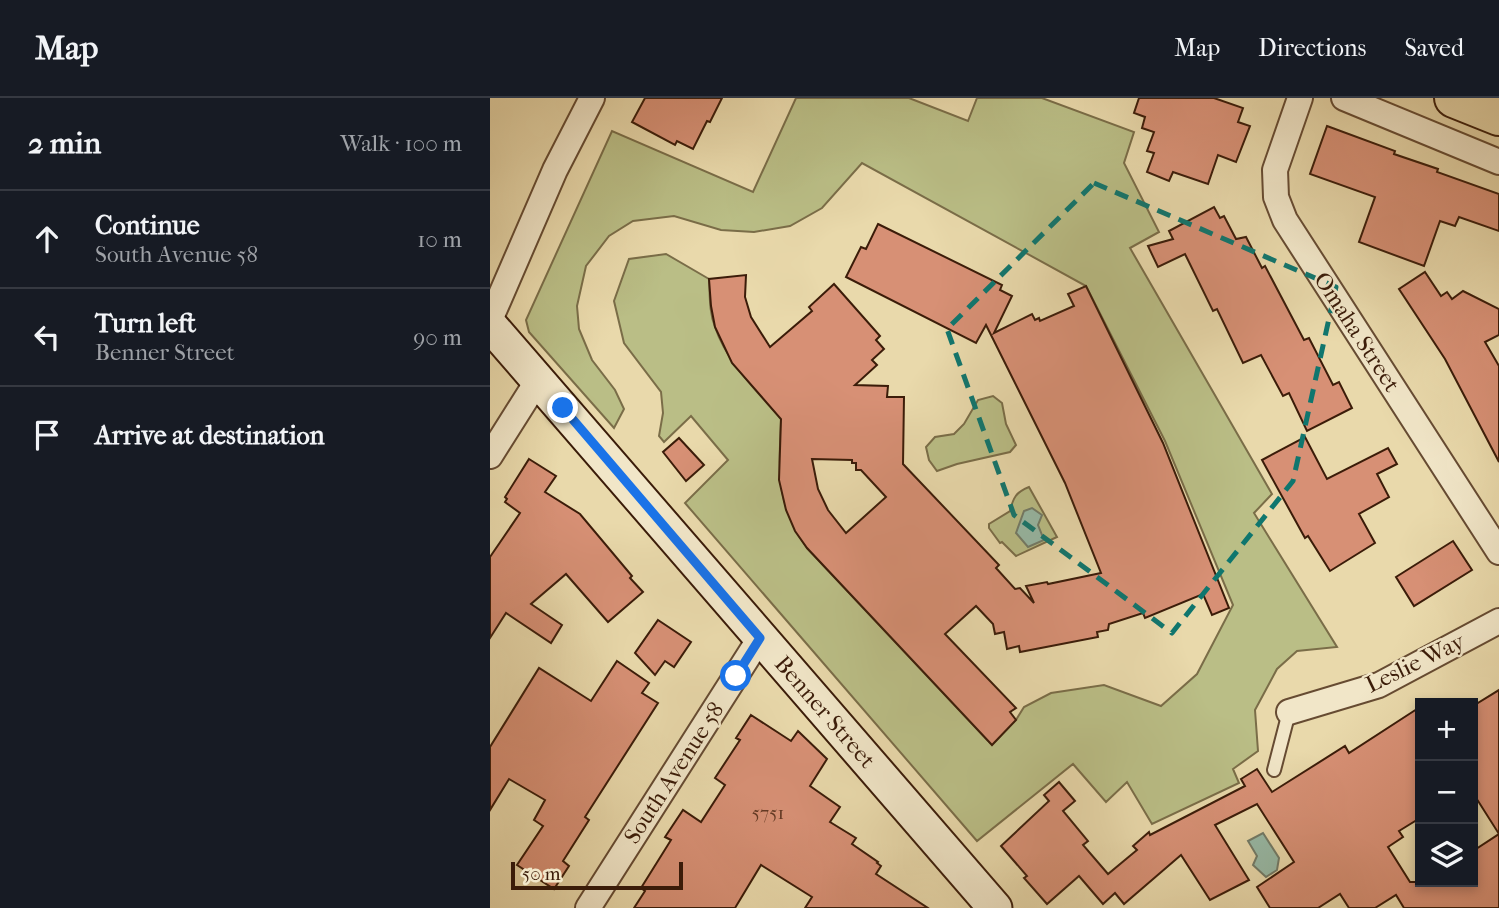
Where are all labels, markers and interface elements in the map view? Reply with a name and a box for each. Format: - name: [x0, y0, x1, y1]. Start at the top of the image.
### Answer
- text: Map: [35, 29, 98, 68]
- text: Map: [1174, 34, 1220, 62]
- text: Directions: [1258, 34, 1366, 62]
- text: Saved: [1404, 34, 1464, 62]
- text: 2 min: [28, 126, 101, 161]
- text: Walk · 100 m: [340, 130, 462, 157]
- text: Continue: [95, 210, 200, 241]
- icon: ahead: [28, 220, 66, 258]
- text: 10 m: [417, 226, 462, 253]
- text: South Avenue 58: [95, 241, 258, 268]
- street label: Omaha Street: [1308, 267, 1406, 397]
- text: Turn left: [95, 308, 196, 339]
- icon: left: [28, 318, 66, 356]
- text: 90 m: [413, 324, 462, 351]
- text: Benner Street: [95, 339, 235, 366]
- route end: [547, 392, 578, 423]
- icon: arrive: [28, 416, 66, 454]
- text: Arrive at destination: [95, 420, 325, 451]
- street label: Leslie Way: [1361, 627, 1469, 698]
- street label: Benner Street: [769, 650, 881, 774]
- route start: [720, 660, 751, 691]
- street label: South Avenue 58: [618, 697, 730, 849]
- map controls: [1415, 698, 1478, 887]
- button: +: [1415, 698, 1478, 761]
- button: −: [1415, 761, 1478, 824]
- house number: 5751: [752, 802, 784, 824]
- button: layers: [1415, 824, 1478, 887]
- scale bar: [511, 859, 682, 891]
- text: 50 m: [522, 863, 561, 885]

